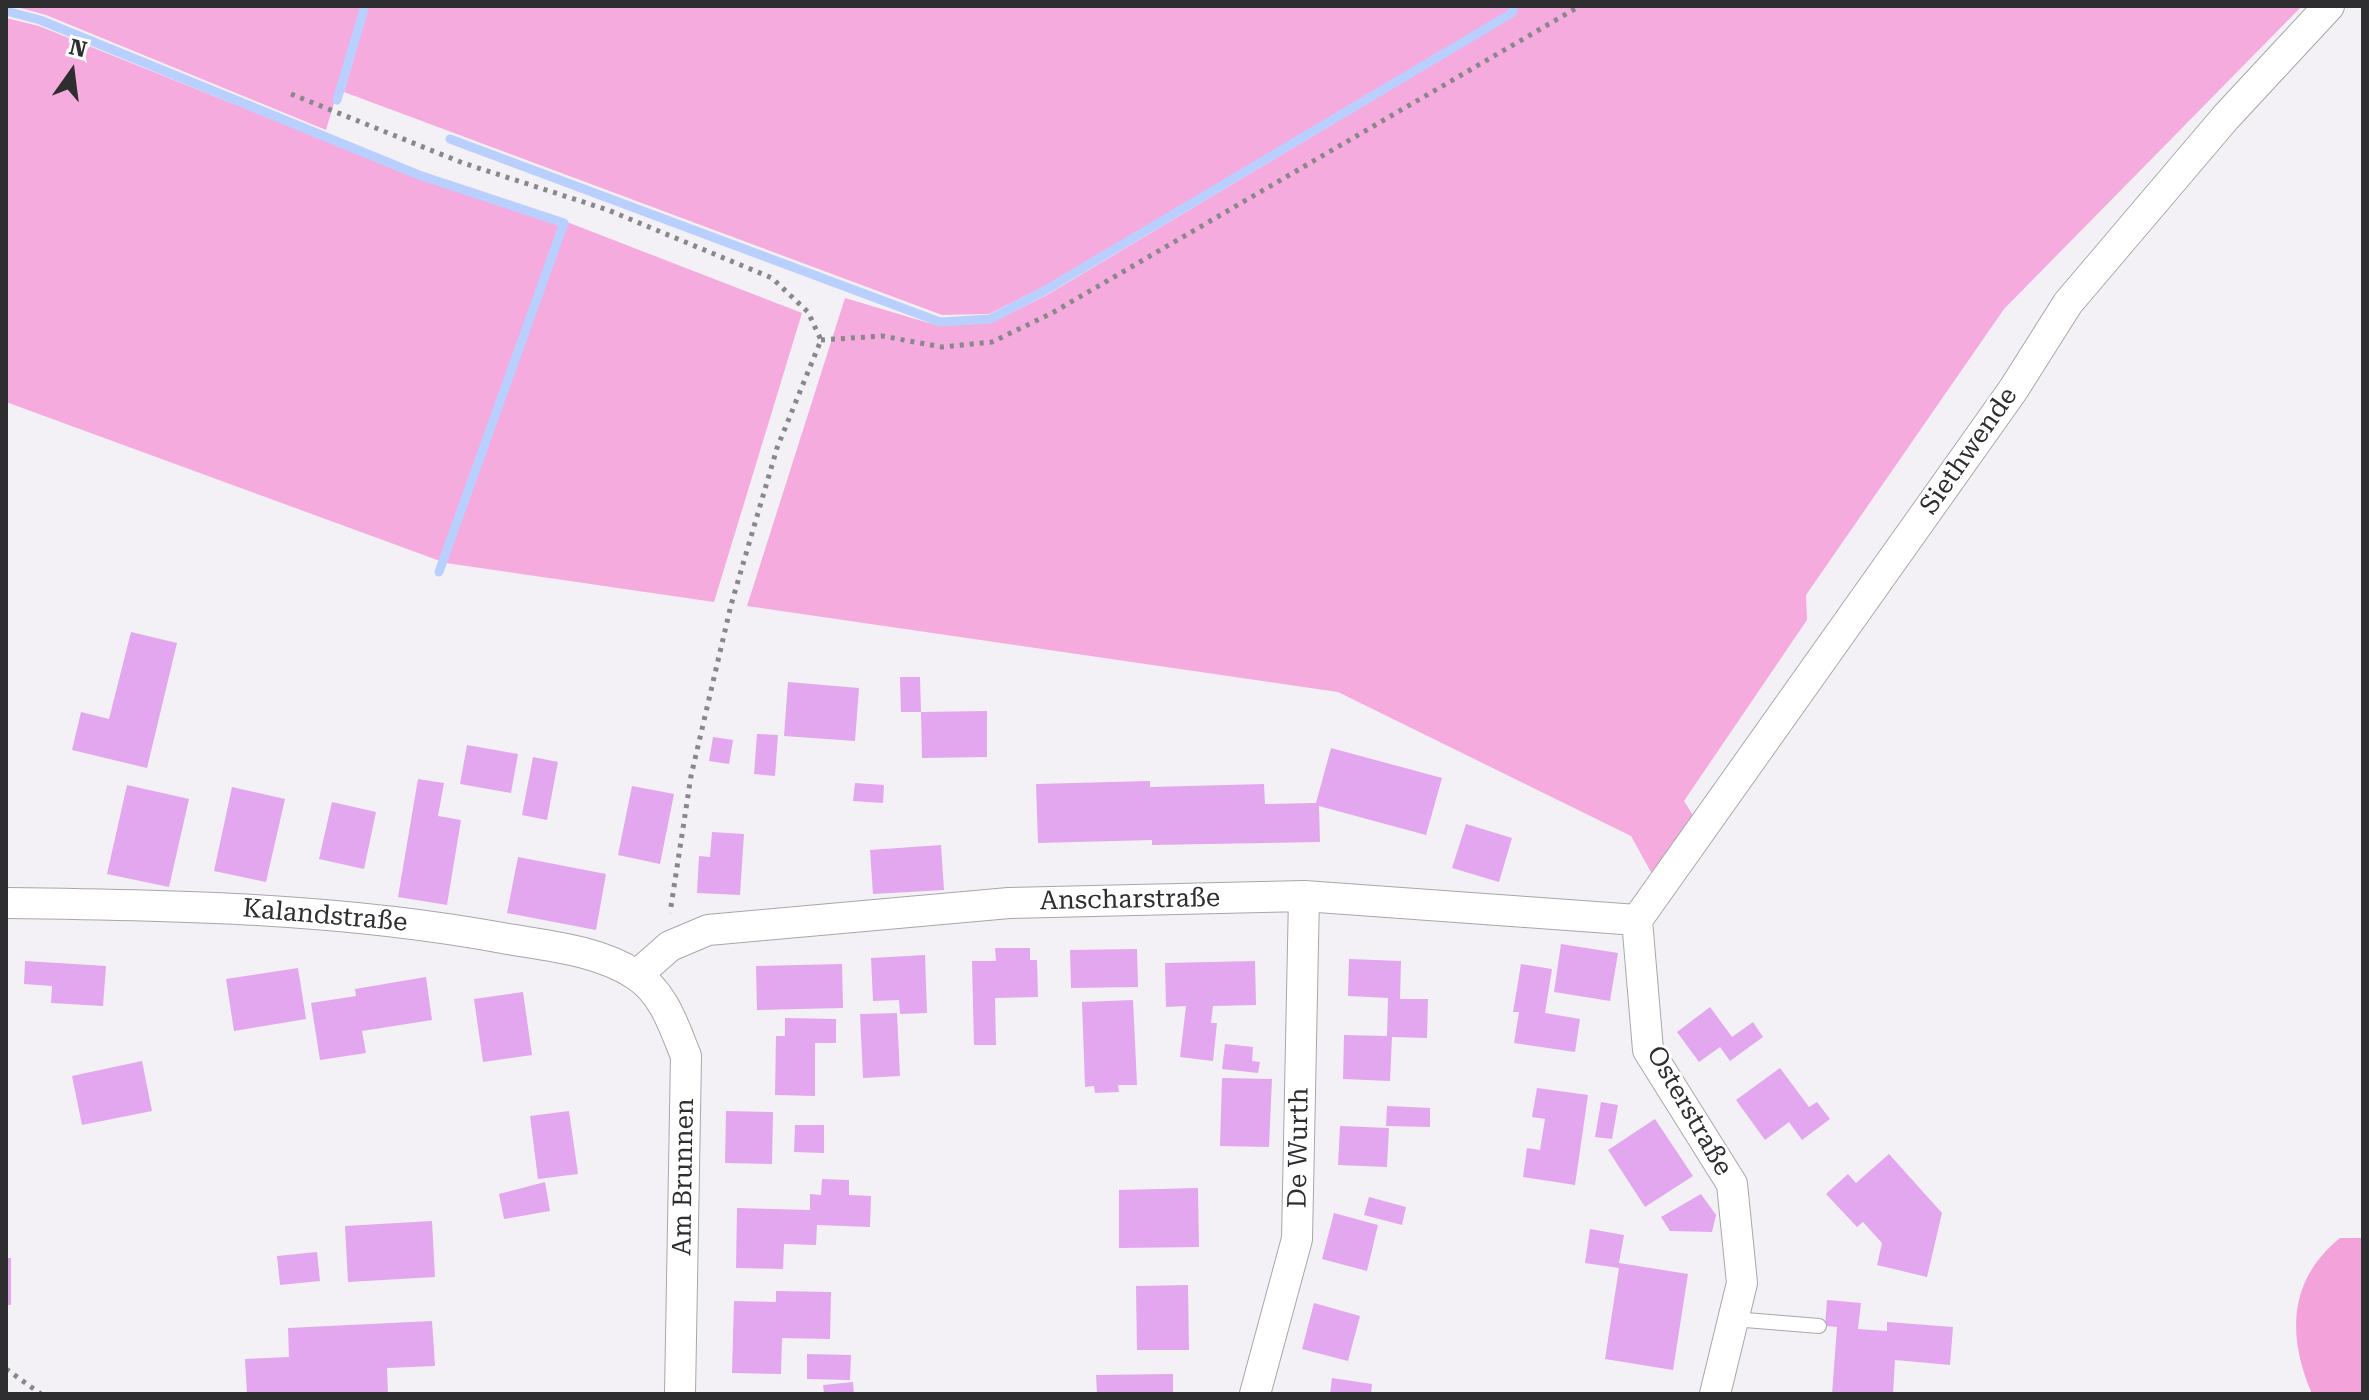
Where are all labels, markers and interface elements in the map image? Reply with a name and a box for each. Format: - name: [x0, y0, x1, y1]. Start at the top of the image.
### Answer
- north arrow: [32, 32, 112, 112]
- text: N: [67, 34, 89, 62]
- street label: Siethwende: [1914, 381, 2024, 521]
- street label: Anscharstraße: [1040, 883, 1220, 917]
- street label: Kalandstraße: [241, 893, 409, 939]
- street label: Osterstraße: [1639, 1041, 1739, 1181]
- street label: De Wurth: [1282, 1087, 1316, 1209]
- street label: Am Brunnen: [667, 1098, 701, 1256]

